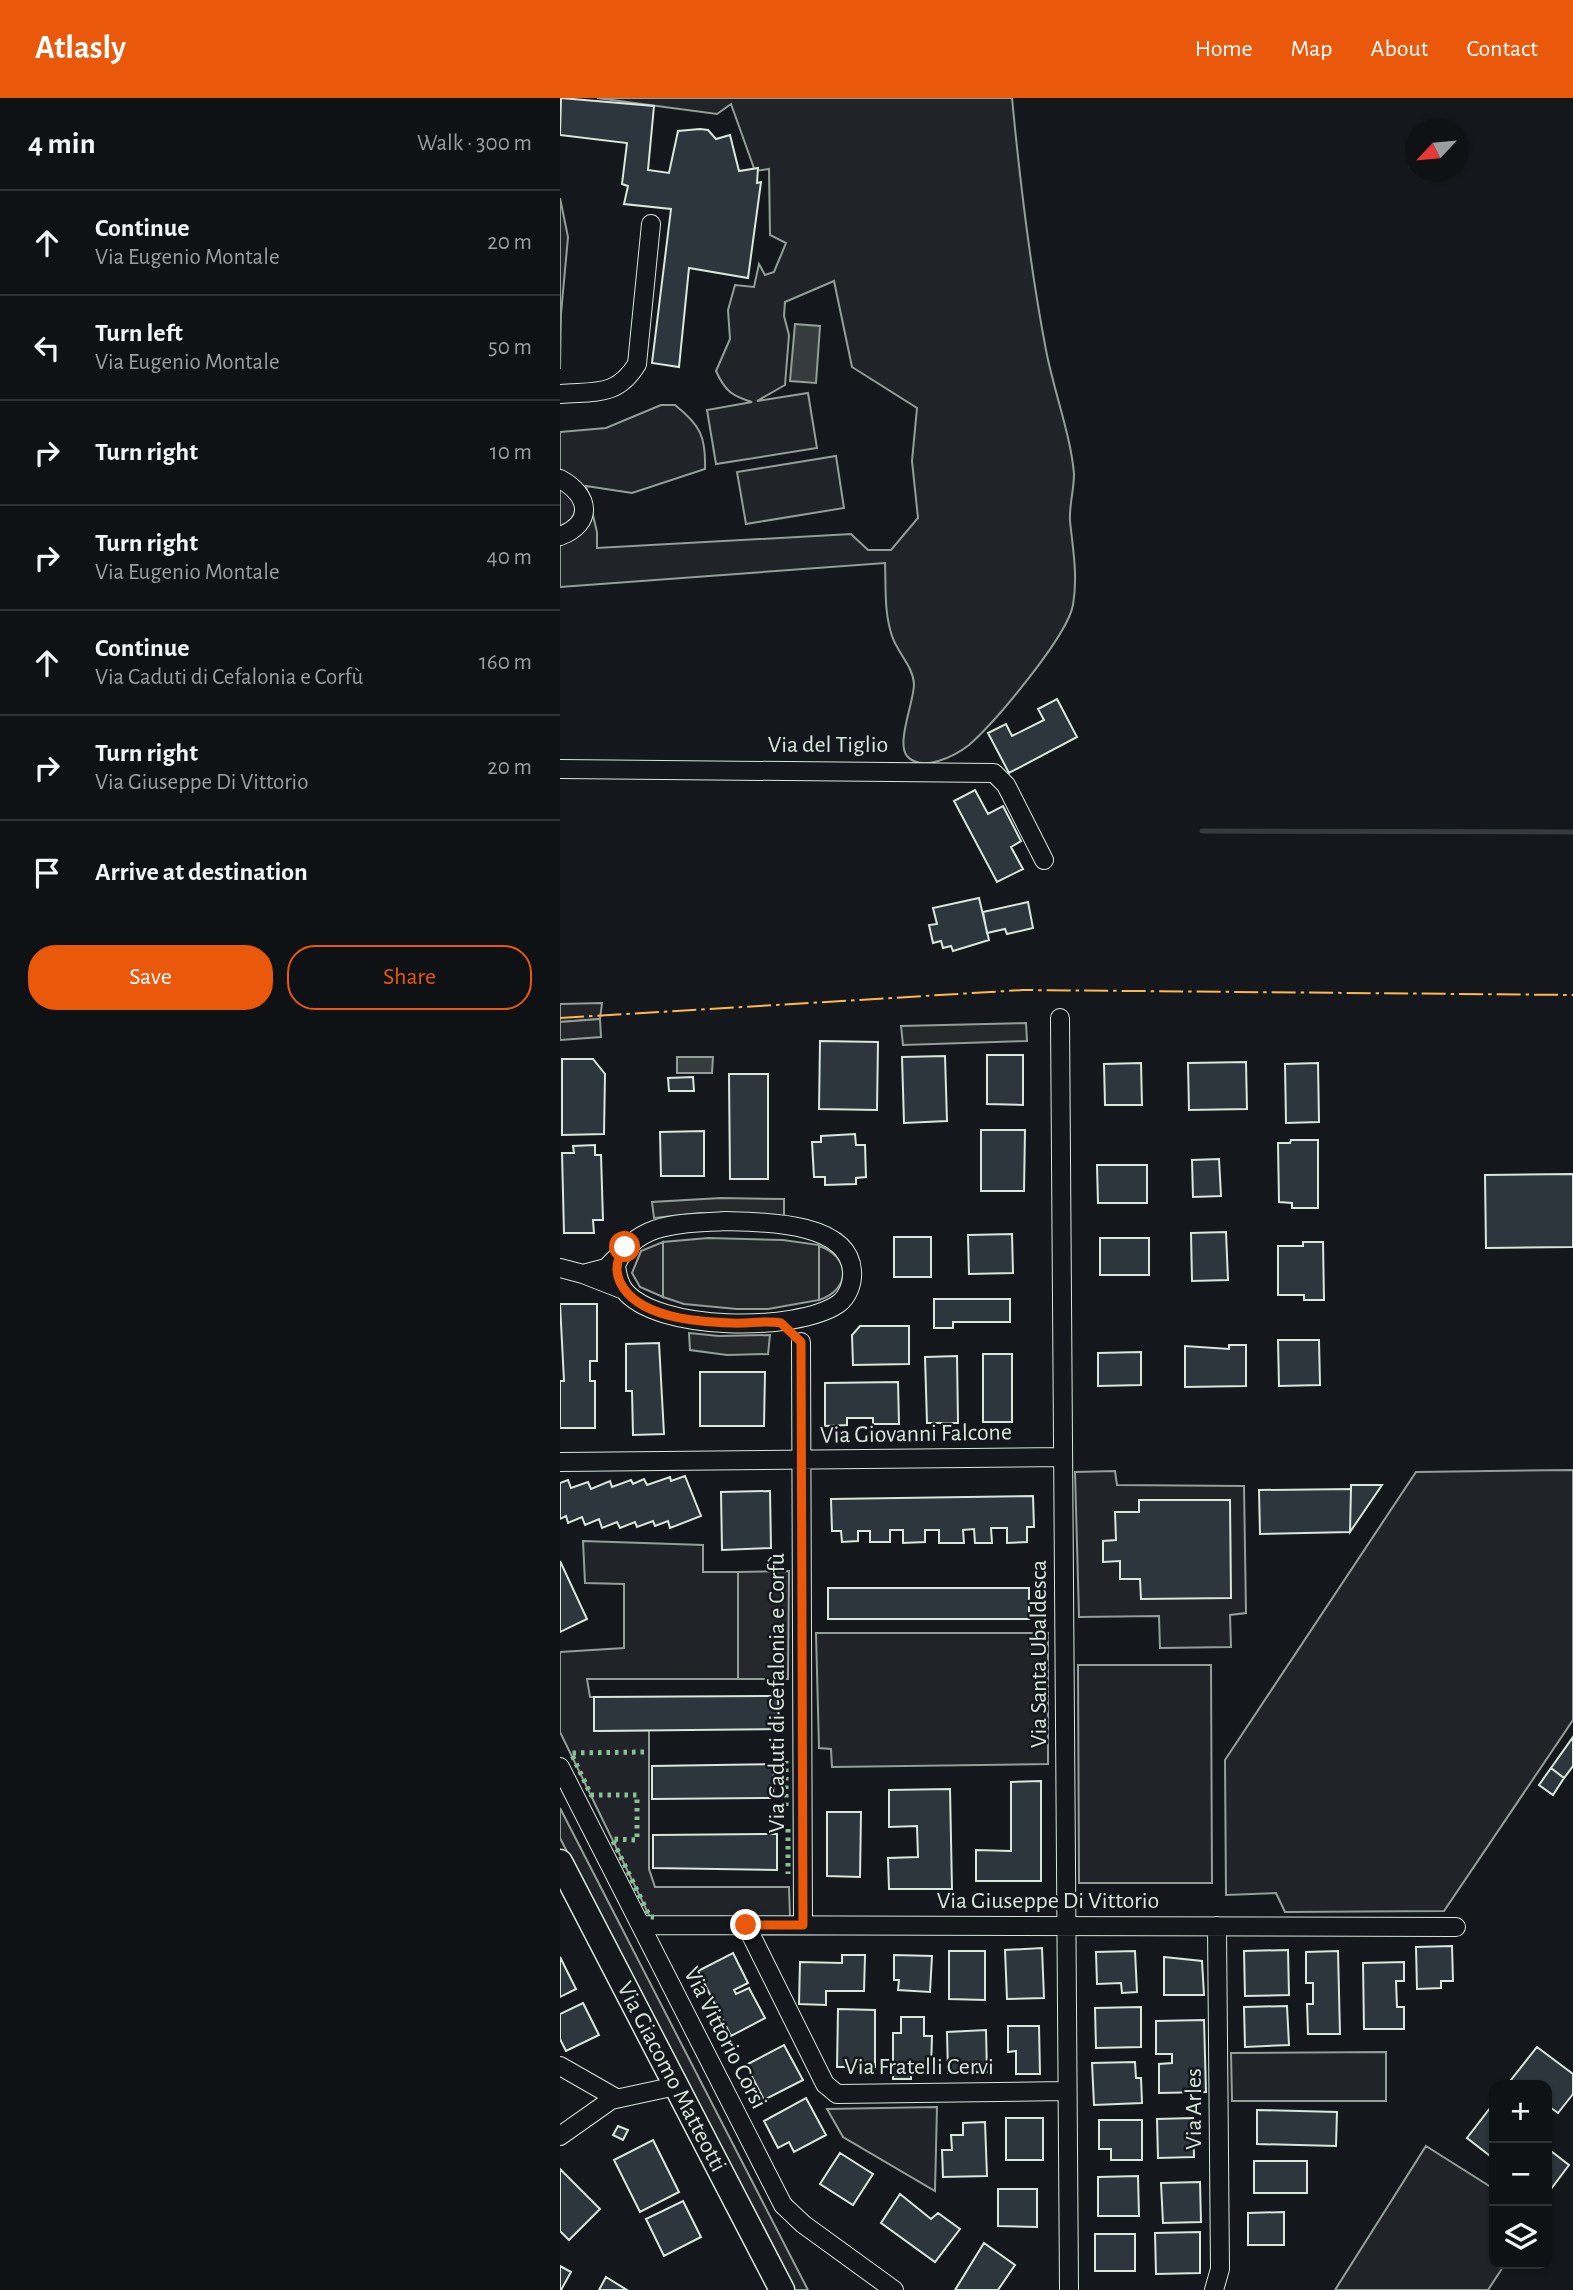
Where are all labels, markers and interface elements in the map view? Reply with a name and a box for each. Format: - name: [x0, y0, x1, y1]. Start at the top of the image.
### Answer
- text: Atlasly: [35, 32, 126, 65]
- text: Home: [1195, 37, 1253, 61]
- text: Map: [1291, 37, 1333, 61]
- text: About: [1371, 37, 1428, 61]
- text: Contact: [1466, 37, 1538, 61]
- north arrow: [1405, 119, 1468, 182]
- text: 4 min: [28, 129, 96, 159]
- text: Walk · 300 m: [417, 132, 532, 155]
- text: Continue: [95, 215, 190, 241]
- icon: ahead: [28, 224, 66, 262]
- text: 20 m: [487, 231, 532, 254]
- text: Via Eugenio Montale: [95, 246, 280, 269]
- text: Turn left: [95, 320, 183, 346]
- icon: left: [28, 329, 66, 367]
- text: 50 m: [488, 336, 532, 359]
- text: Via Eugenio Montale: [95, 351, 280, 374]
- icon: right: [28, 434, 66, 472]
- text: Turn right: [95, 439, 198, 465]
- text: 10 m: [490, 441, 532, 464]
- text: Turn right: [95, 530, 198, 556]
- icon: right: [28, 539, 66, 577]
- text: 40 m: [487, 546, 532, 569]
- text: Via Eugenio Montale: [95, 561, 280, 584]
- text: Continue: [95, 635, 190, 661]
- icon: ahead: [28, 644, 66, 682]
- text: 160 m: [479, 651, 532, 674]
- text: Via Caduti di Cefalonia e Corfù: [95, 666, 363, 689]
- street label: Via del Tiglio: [768, 733, 888, 757]
- text: Turn right: [95, 740, 198, 766]
- icon: right: [28, 749, 66, 787]
- text: 20 m: [487, 756, 532, 779]
- text: Via Giuseppe Di Vittorio: [95, 771, 308, 794]
- icon: arrive: [28, 854, 66, 892]
- text: Arrive at destination: [95, 859, 308, 885]
- button: Save: [28, 945, 273, 1010]
- button: Share: [287, 945, 532, 1010]
- route start: [609, 1231, 640, 1262]
- street label: Via Giovanni Falcone: [820, 1420, 1012, 1448]
- street label: Via Caduti di Cefalonia e Corfù: [765, 1553, 789, 1833]
- street label: Via Santa Ubaldesca: [1027, 1560, 1051, 1748]
- street label: Via Giuseppe Di Vittorio: [937, 1889, 1159, 1913]
- route end: [730, 1909, 761, 1940]
- street label: Via Vittorio Corsi: [679, 1963, 771, 2113]
- street label: Via Giacomo Matteotti: [612, 1978, 730, 2176]
- street label: Via Fratelli Cervi: [844, 2055, 994, 2079]
- street label: Via Arles: [1182, 2068, 1206, 2150]
- map controls: [1489, 2080, 1552, 2269]
- button: +: [1489, 2080, 1552, 2143]
- button: −: [1489, 2143, 1552, 2206]
- button: layers: [1489, 2206, 1552, 2269]

